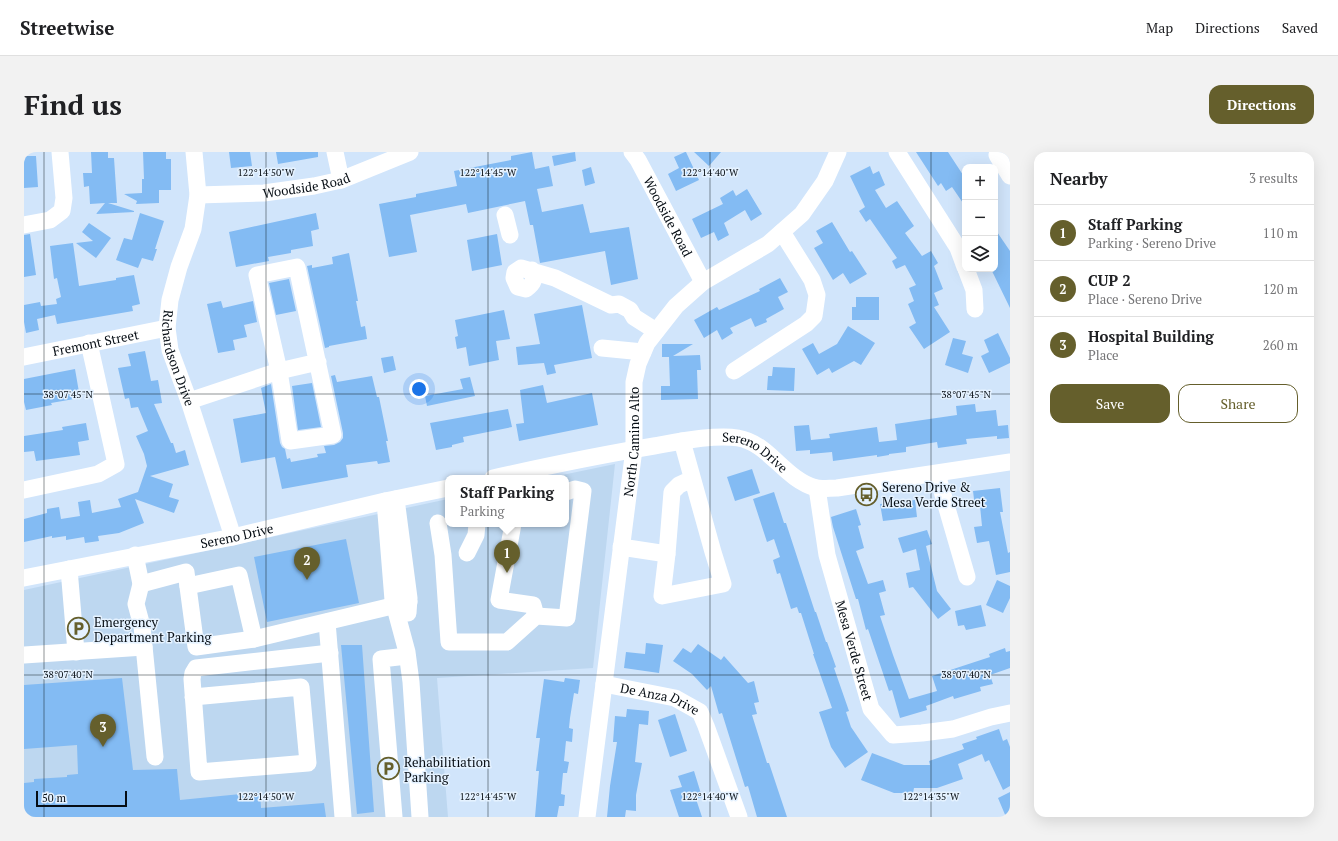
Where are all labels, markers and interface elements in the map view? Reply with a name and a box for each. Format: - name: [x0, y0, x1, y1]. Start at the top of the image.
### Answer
- text: Streetwise: [20, 15, 114, 40]
- text: Map: [1146, 18, 1173, 37]
- text: Directions: [1195, 18, 1260, 37]
- text: Saved: [1282, 18, 1318, 37]
- button: Directions: [1209, 85, 1314, 124]
- text: Find us: [24, 86, 122, 123]
- map controls: [962, 164, 998, 272]
- button: +: [962, 164, 998, 200]
- text: 122°14'50"W: [238, 166, 295, 179]
- text: 122°14'45"W: [460, 166, 517, 179]
- text: 122°14'40"W: [682, 166, 739, 179]
- text: Nearby: [1050, 167, 1108, 190]
- street label: Woodside Road: [261, 168, 353, 202]
- text: 3 results: [1249, 169, 1298, 187]
- street label: Woodside Road: [639, 173, 697, 260]
- button: −: [962, 200, 998, 236]
- text: Staff Parking: [1088, 214, 1182, 234]
- text: 1: [1059, 224, 1067, 242]
- text: 110 m: [1263, 224, 1298, 242]
- text: Parking · Sereno Drive: [1088, 234, 1216, 252]
- button: layers: [962, 236, 998, 272]
- text: CUP 2: [1088, 270, 1131, 290]
- text: 2: [1059, 280, 1067, 298]
- text: 120 m: [1263, 280, 1298, 298]
- text: Place · Sereno Drive: [1088, 290, 1202, 308]
- street label: Richardson Drive: [158, 309, 199, 408]
- street label: Fremont Street: [51, 325, 140, 360]
- text: Hospital Building: [1088, 326, 1214, 346]
- text: 3: [1059, 336, 1067, 354]
- text: 260 m: [1263, 336, 1298, 354]
- text: Place: [1088, 346, 1119, 364]
- your location: [409, 379, 429, 399]
- button: Save: [1050, 384, 1170, 423]
- button: Share: [1178, 384, 1298, 423]
- street label: North Camino Alto: [619, 387, 643, 498]
- text: 38°07'45"N: [43, 388, 93, 401]
- text: 38°07'45"N: [941, 388, 991, 401]
- street label: Sereno Drive: [722, 428, 792, 477]
- popup: [445, 475, 569, 527]
- place label: Sereno Drive & Mesa Verde Street: [882, 478, 986, 511]
- bus stop icon: Sereno Drive & Mesa Verde Street: [853, 481, 879, 507]
- text: Staff Parking: [460, 482, 554, 502]
- text: Parking: [460, 502, 504, 520]
- street label: Sereno Drive: [199, 519, 275, 552]
- pin: 1: [494, 540, 520, 573]
- pin: 2: [294, 547, 320, 580]
- street label: Mesa Verde Street: [831, 598, 877, 703]
- place label: Emergency Department Parking: [94, 613, 212, 646]
- parking icon: Emergency Department Parking: [65, 616, 91, 642]
- text: 38°07'40"N: [43, 668, 93, 681]
- text: 38°07'40"N: [941, 668, 991, 681]
- street label: De Anza Drive: [619, 678, 703, 719]
- pin: 3: [90, 714, 116, 747]
- place label: Rehabilitiation Parking: [404, 753, 491, 786]
- parking icon: Rehabilitiation Parking: [376, 756, 402, 782]
- scale bar: [36, 789, 127, 808]
- text: 122°14'50"W: [238, 790, 295, 803]
- text: 122°14'45"W: [460, 790, 517, 803]
- text: 122°14'40"W: [682, 790, 739, 803]
- text: 122°14'35"W: [903, 790, 960, 803]
- text: 50 m: [42, 791, 66, 805]

